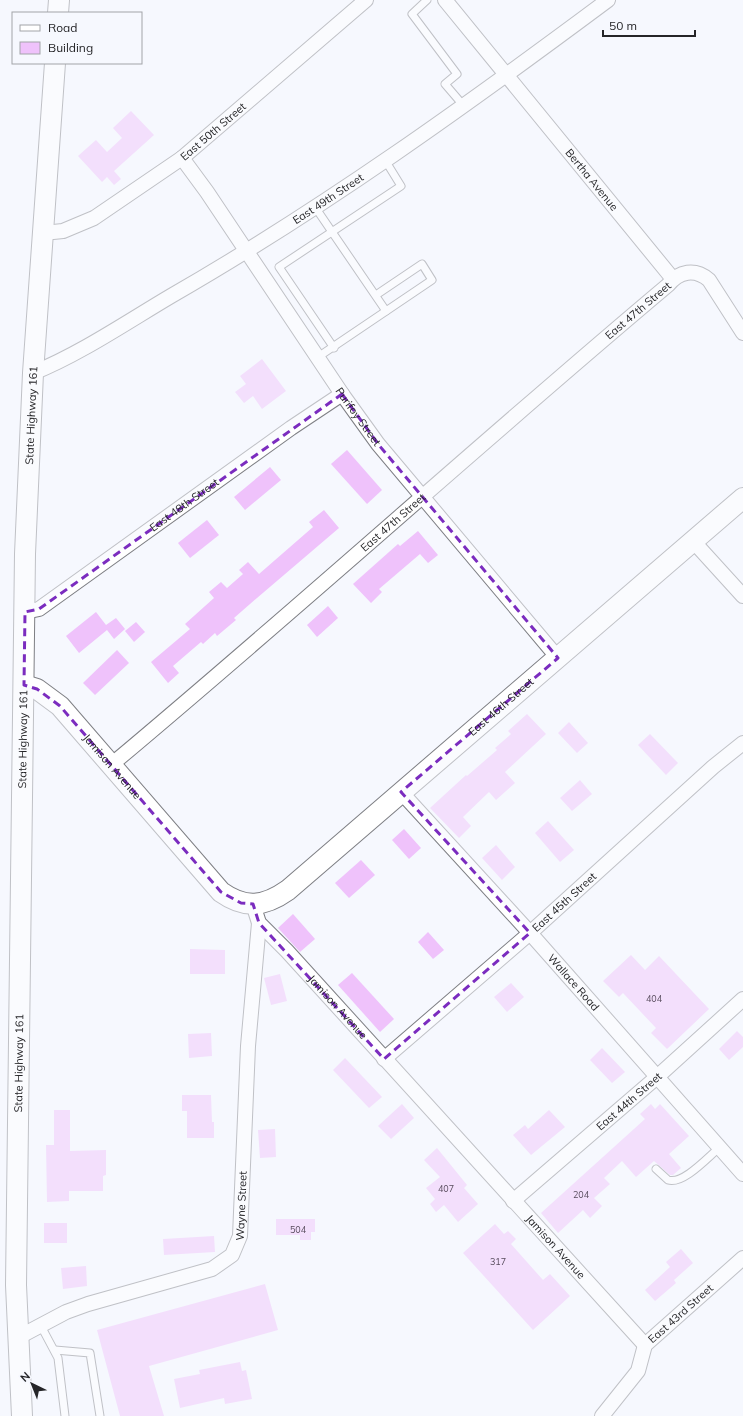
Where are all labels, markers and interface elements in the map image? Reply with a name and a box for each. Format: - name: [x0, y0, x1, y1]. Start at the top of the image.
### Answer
- legend: [12, 12, 142, 64]
- scale bar: [603, 12, 695, 38]
- text: 50 m: [609, 18, 637, 33]
- text: Road: [48, 20, 77, 35]
- text: Building: [48, 40, 93, 55]
- street label: East 50th Street: [177, 99, 249, 163]
- street label: Bertha Avenue: [562, 146, 621, 213]
- street label: East 49th Street: [290, 170, 366, 227]
- street label: East 47th Street: [602, 278, 674, 342]
- street label: State Highway 161: [22, 366, 40, 465]
- street label: Purifoy Street: [332, 385, 384, 449]
- street label: East 48th Street: [147, 475, 222, 534]
- street label: East 47th Street: [357, 490, 429, 555]
- street label: East 46th Street: [465, 674, 537, 739]
- street label: State Highway 161: [15, 690, 30, 789]
- street label: Jamison Avenue: [80, 731, 144, 802]
- street label: East 45th Street: [529, 869, 599, 935]
- street label: Wallace Road: [545, 951, 602, 1014]
- street label: Jamison Avenue: [305, 972, 371, 1042]
- house number: 404: [646, 993, 663, 1004]
- street label: State Highway 161: [11, 1014, 26, 1113]
- street label: East 44th Street: [593, 1069, 665, 1133]
- street label: Wayne Street: [233, 1170, 250, 1241]
- house number: 407: [438, 1183, 454, 1194]
- house number: 204: [573, 1189, 590, 1200]
- street label: Jamison Avenue: [523, 1212, 588, 1282]
- house number: 504: [290, 1224, 307, 1235]
- house number: 317: [490, 1256, 506, 1267]
- street label: East 43rd Street: [645, 1281, 716, 1346]
- north arrow: [12, 1364, 52, 1404]
- text: N: [17, 1369, 33, 1385]

